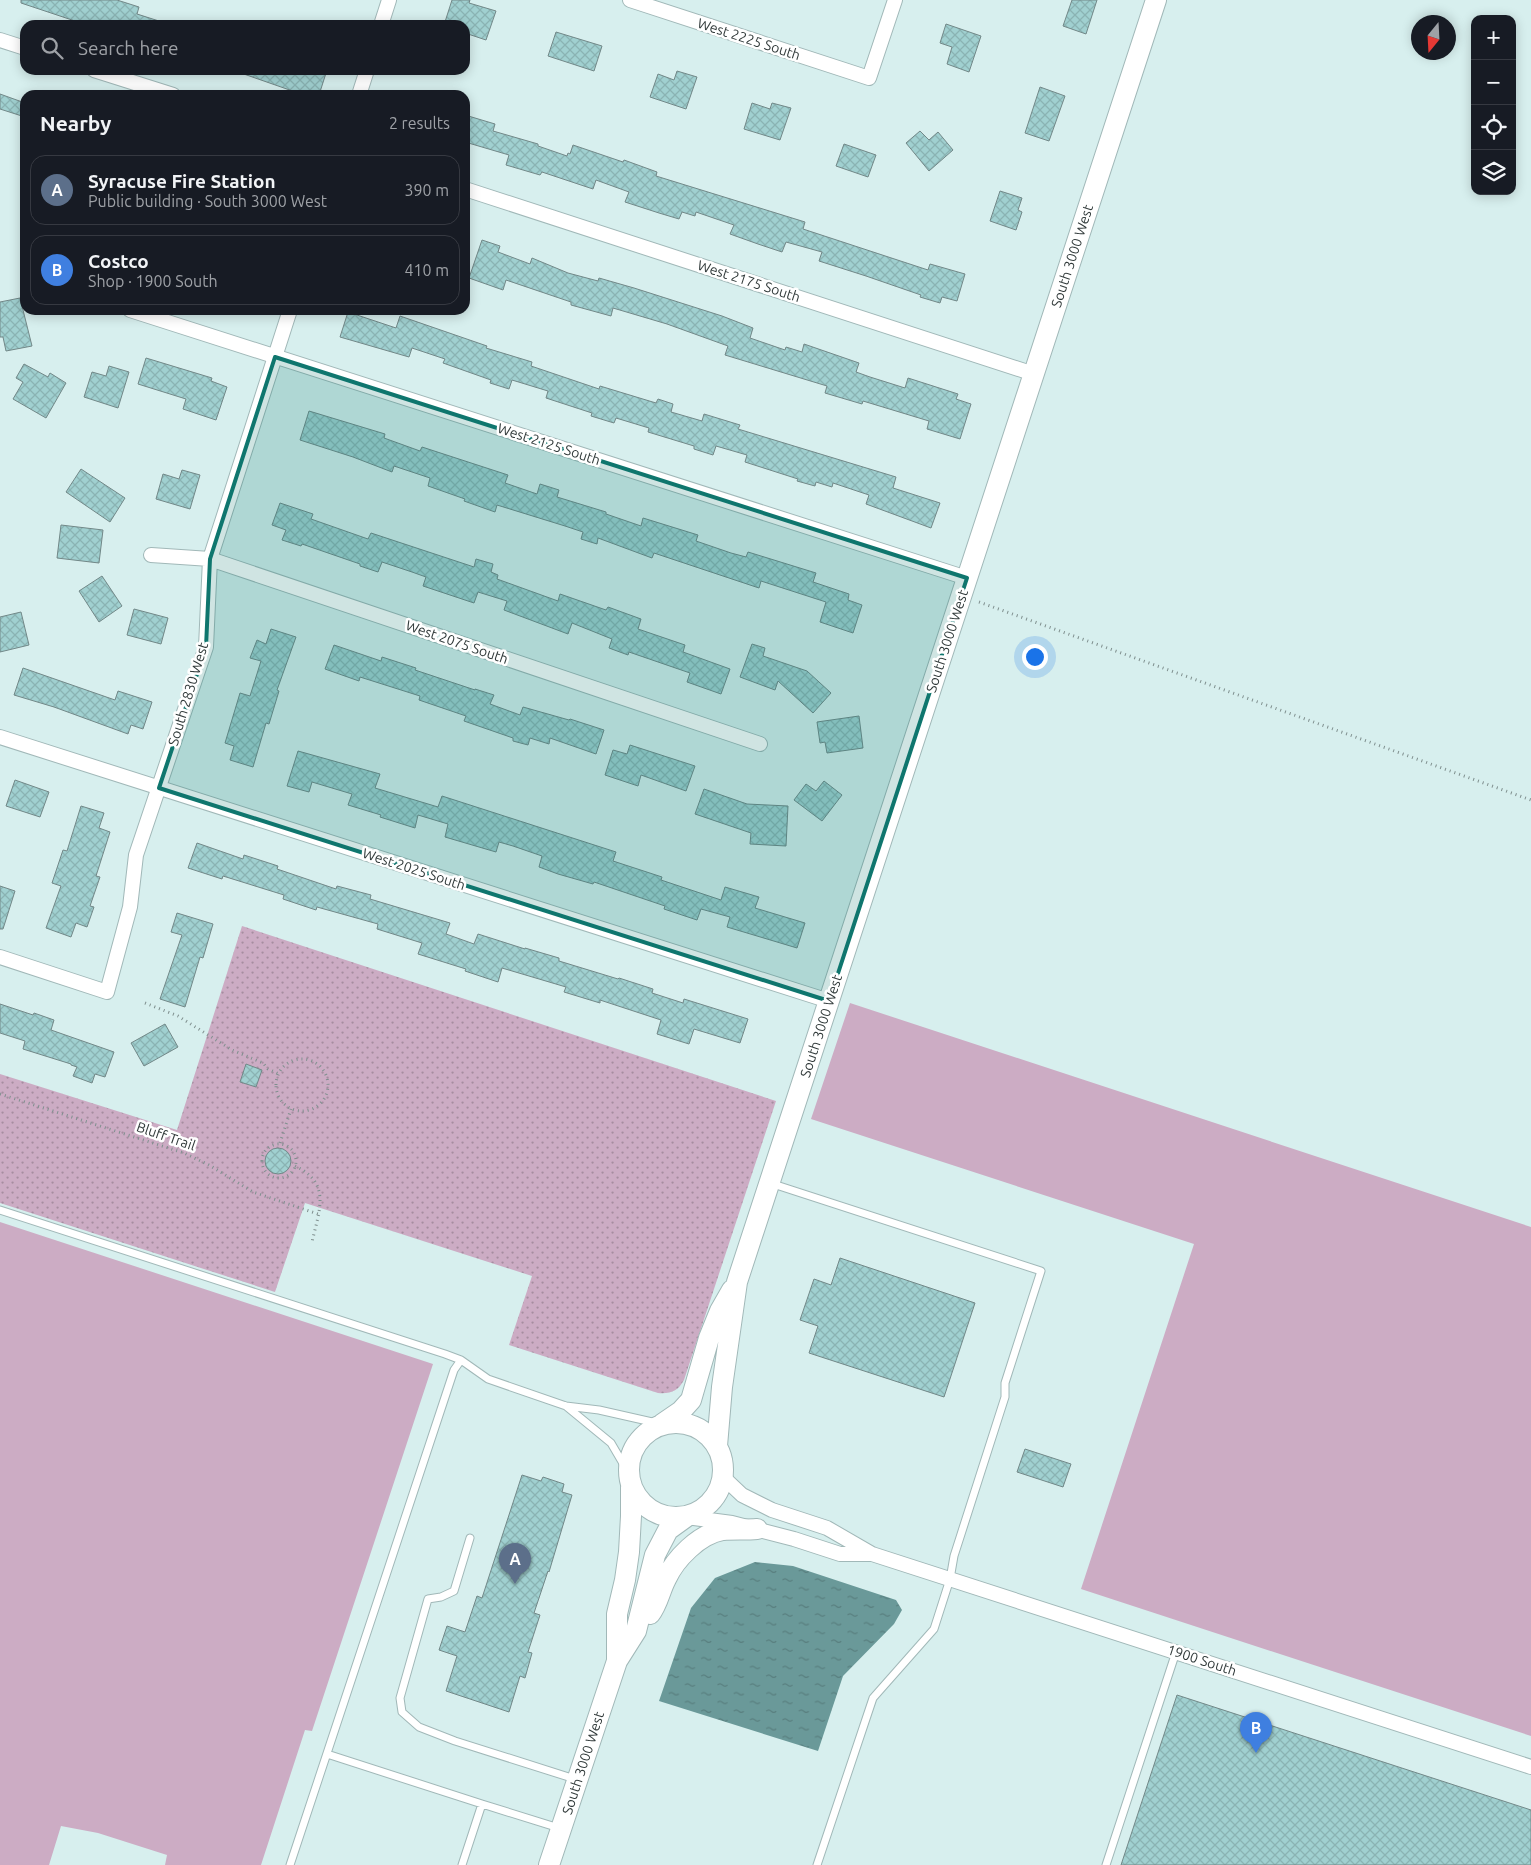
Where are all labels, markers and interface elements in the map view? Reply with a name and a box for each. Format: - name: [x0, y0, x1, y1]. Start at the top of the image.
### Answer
- street label: West 2225 South: [696, 15, 802, 63]
- north arrow: [1411, 15, 1456, 60]
- map controls: [1471, 15, 1516, 195]
- button: +: [1471, 15, 1516, 60]
- search box: [20, 20, 470, 75]
- icon: search: [38, 34, 66, 62]
- text: Search here: [78, 37, 178, 59]
- button: −: [1471, 60, 1516, 105]
- button: locate: [1471, 105, 1516, 150]
- text: Nearby: [40, 111, 111, 135]
- text: 2 results: [389, 114, 450, 132]
- button: layers: [1471, 150, 1516, 195]
- text: Syracuse Fire Station: [88, 170, 276, 192]
- text: A: [51, 181, 63, 199]
- text: 390 m: [404, 181, 449, 199]
- text: Public building · South 3000 West: [88, 192, 327, 210]
- street label: South 3000 West: [1048, 202, 1096, 309]
- text: Costco: [88, 250, 149, 272]
- street label: West 2175 South: [696, 257, 802, 305]
- text: B: [52, 261, 62, 279]
- text: 410 m: [404, 261, 449, 279]
- text: Shop · 1900 South: [88, 272, 218, 290]
- street label: West 2125 South: [496, 420, 602, 468]
- street label: South 3000 West: [923, 587, 971, 694]
- street label: West 2075 South: [404, 617, 510, 667]
- street label: South 2830 West: [165, 640, 211, 748]
- your location: [1022, 644, 1048, 670]
- street label: West 2025 South: [361, 845, 467, 893]
- street label: South 3000 West: [797, 972, 845, 1079]
- street label: Bluff Trail: [134, 1118, 198, 1154]
- pin: A: [499, 1543, 531, 1584]
- street label: 1900 South: [1165, 1641, 1239, 1679]
- street label: South 3000 West: [559, 1709, 607, 1816]
- pin: B: [1240, 1712, 1272, 1753]

